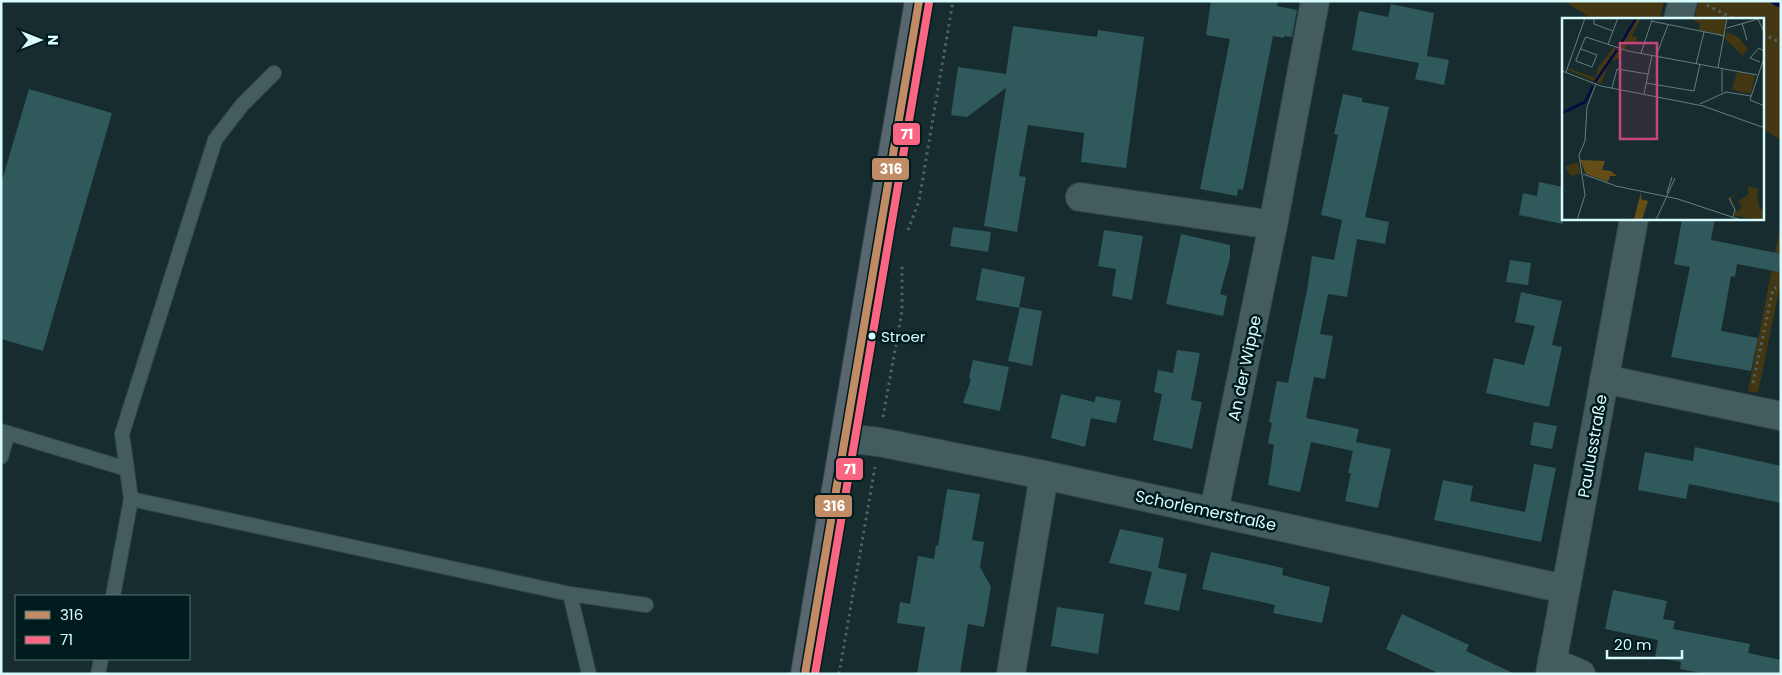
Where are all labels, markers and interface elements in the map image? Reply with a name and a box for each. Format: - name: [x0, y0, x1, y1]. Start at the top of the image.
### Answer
- north arrow: [15, 15, 65, 65]
- inset map: [1562, 18, 1764, 220]
- text: N: [43, 35, 63, 45]
- line badge: 71: [892, 122, 921, 146]
- text: 71: [901, 124, 913, 144]
- line badge: 316: [871, 157, 910, 181]
- text: 316: [880, 159, 902, 179]
- street label: An der Wippe: [1222, 313, 1267, 423]
- place label: Stroer: [881, 326, 926, 347]
- marker: Stroer: [867, 331, 877, 341]
- street label: Paulusstraße: [1572, 392, 1613, 500]
- line badge: 71: [835, 457, 864, 481]
- text: 71: [844, 459, 856, 479]
- street label: Schorlemerstraße: [1133, 484, 1279, 537]
- line badge: 316: [814, 494, 853, 518]
- text: 316: [823, 496, 845, 516]
- legend: [15, 595, 190, 660]
- text: 316: [60, 604, 83, 625]
- scale bar: [1607, 628, 1682, 660]
- text: 71: [60, 629, 73, 650]
- text: 20 m: [1614, 634, 1652, 655]

